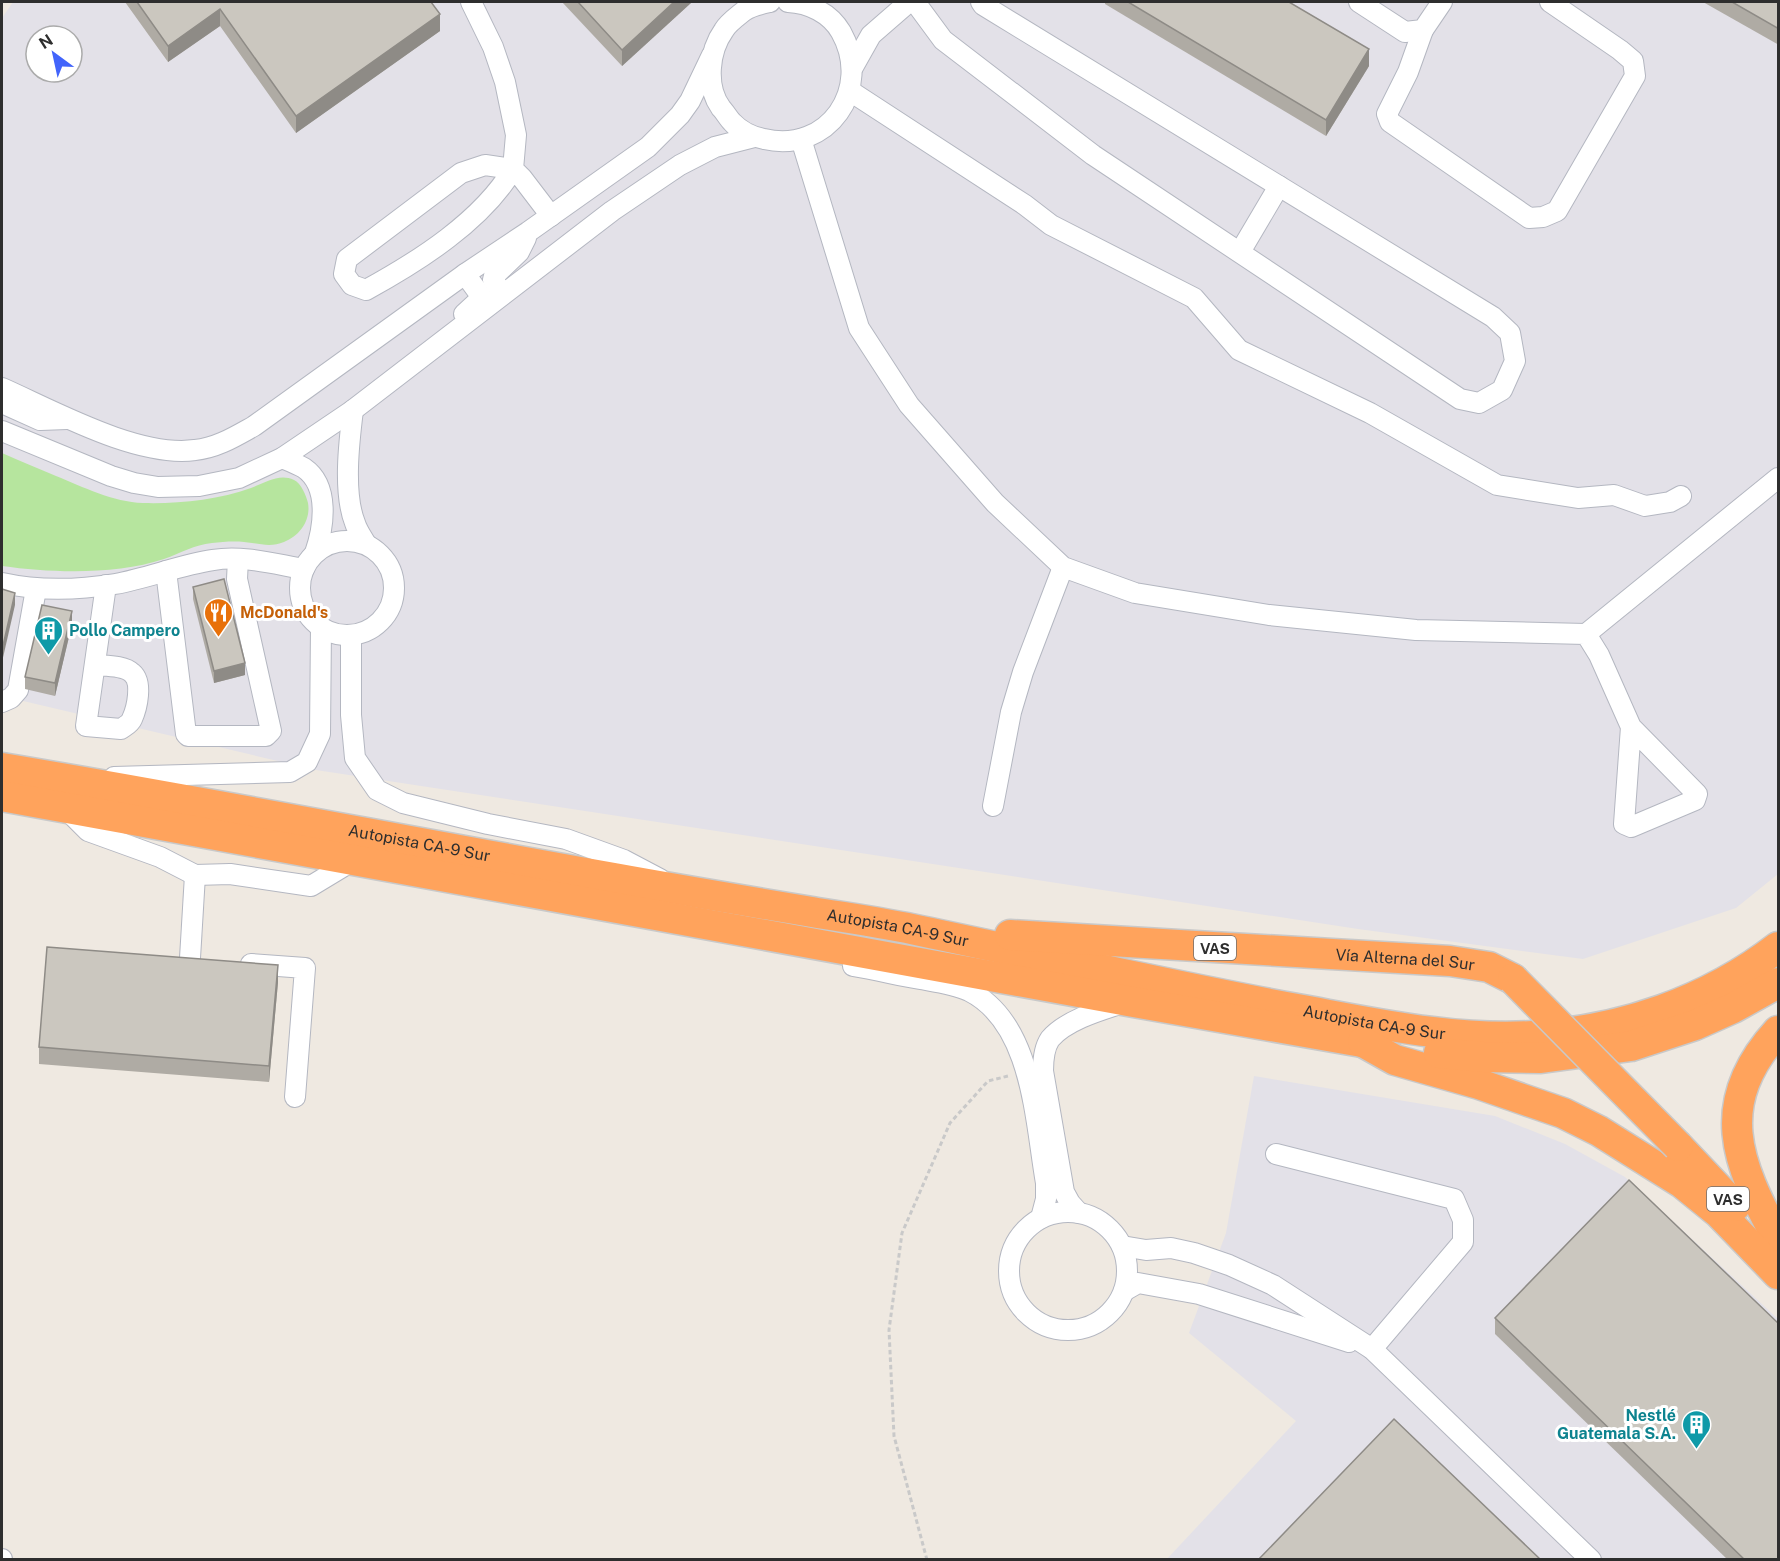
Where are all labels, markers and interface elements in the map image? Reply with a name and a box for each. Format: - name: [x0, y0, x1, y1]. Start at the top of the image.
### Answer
- north arrow: [24, 24, 84, 84]
- text: N: [36, 30, 57, 53]
- restaurant icon: McDonald's: [203, 596, 235, 638]
- place label: McDonald's: [240, 603, 328, 622]
- building icon: Pollo Campero: [32, 614, 64, 656]
- place label: Pollo Campero: [69, 621, 180, 640]
- street label: Autopista CA-9 Sur: [347, 820, 492, 865]
- street label: Autopista CA-9 Sur: [826, 905, 971, 950]
- road number: VAS: [1194, 936, 1236, 960]
- street label: Vía Alterna del Sur: [1335, 945, 1476, 974]
- street label: Autopista CA-9 Sur: [1302, 1001, 1447, 1043]
- road number: VAS: [1707, 1187, 1749, 1211]
- place label: Nestlé Guatemala S.A.: [1557, 1406, 1676, 1443]
- building icon: Nestlé Guatemala S.A.: [1681, 1408, 1713, 1450]

